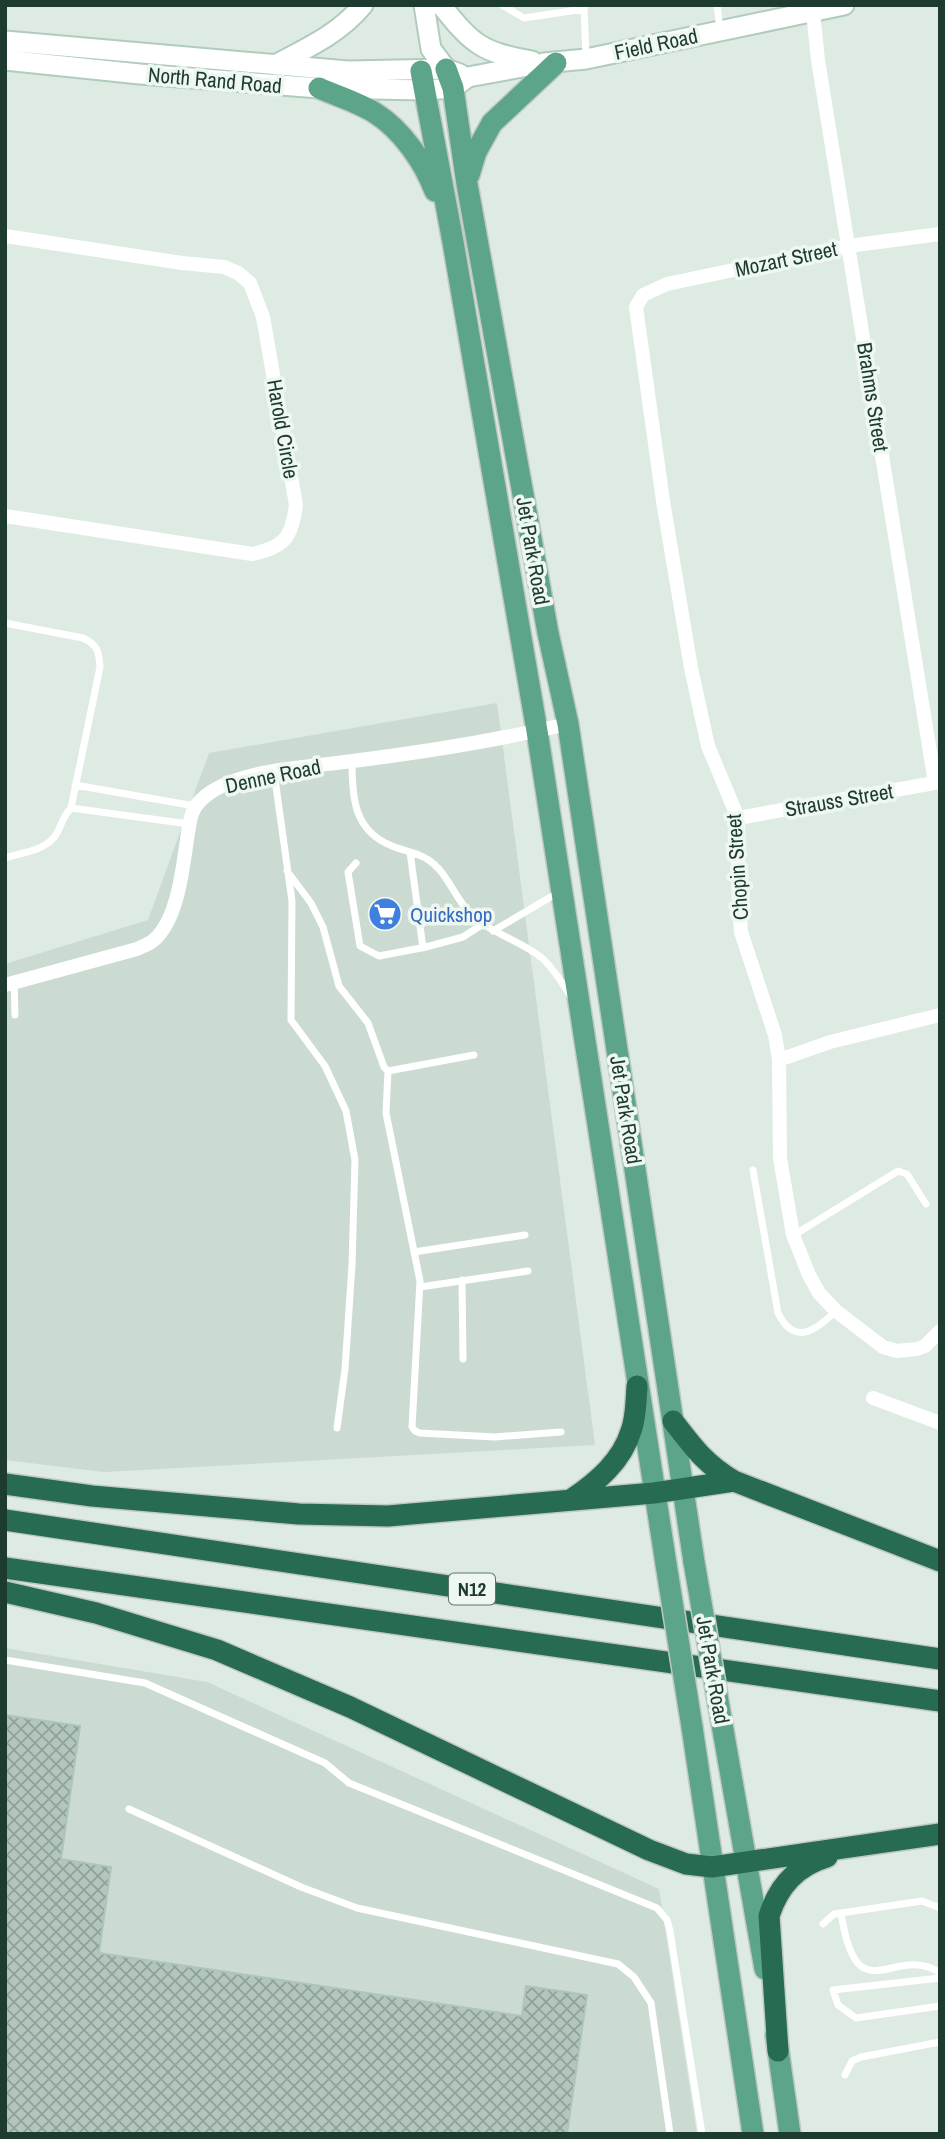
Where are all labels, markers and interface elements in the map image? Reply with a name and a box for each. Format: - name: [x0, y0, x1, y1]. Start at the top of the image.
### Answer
- street label: Field Road: [612, 21, 700, 67]
- street label: North Rand Road: [147, 60, 283, 100]
- street label: Mozart Street: [732, 234, 840, 284]
- street label: Brahms Street: [850, 340, 896, 454]
- street label: Harold Circle: [260, 377, 306, 481]
- street label: Jet Park Road: [509, 495, 557, 607]
- street label: Denne Road: [223, 752, 323, 800]
- street label: Strauss Street: [783, 776, 895, 824]
- street label: Chopin Street: [719, 813, 755, 921]
- supermarket icon: Quickshop: [366, 895, 404, 933]
- place label: Quickshop: [410, 900, 492, 929]
- street label: Jet Park Road: [603, 1054, 649, 1166]
- road number: N12: [449, 1574, 495, 1604]
- street label: Jet Park Road: [689, 1614, 737, 1726]

